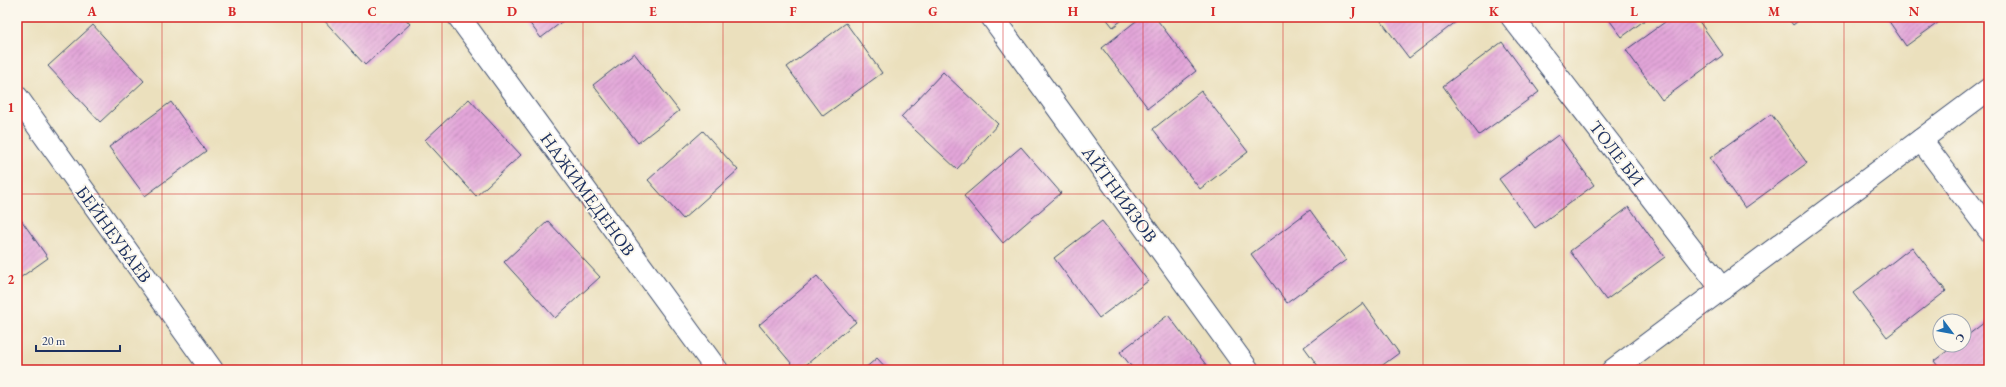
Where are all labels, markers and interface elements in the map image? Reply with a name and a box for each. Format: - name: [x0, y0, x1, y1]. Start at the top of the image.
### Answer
- text: A: [86, 3, 97, 20]
- text: B: [228, 3, 236, 20]
- text: C: [367, 3, 377, 20]
- text: D: [507, 3, 517, 20]
- text: E: [649, 3, 657, 20]
- text: F: [789, 3, 797, 20]
- text: G: [928, 3, 938, 20]
- text: H: [1068, 3, 1079, 20]
- text: I: [1211, 3, 1216, 20]
- text: J: [1349, 3, 1356, 20]
- text: K: [1489, 3, 1500, 20]
- text: L: [1630, 3, 1638, 20]
- text: M: [1768, 3, 1780, 20]
- text: N: [1909, 3, 1920, 20]
- text: 1: [8, 99, 15, 116]
- street label: ТОЛЕ БИ: [1584, 116, 1650, 191]
- street label: НАЖИМЕДЕНОВ: [535, 128, 641, 260]
- street label: АЙТНИЯЗОВ: [1077, 140, 1163, 247]
- street label: БЕЙНЕУБАЕВ: [71, 181, 157, 287]
- text: 2: [8, 271, 15, 288]
- north arrow: [1932, 313, 1972, 353]
- scale bar: [36, 327, 120, 353]
- text: С: [1952, 331, 1968, 345]
- text: 20 m: [42, 333, 66, 349]

